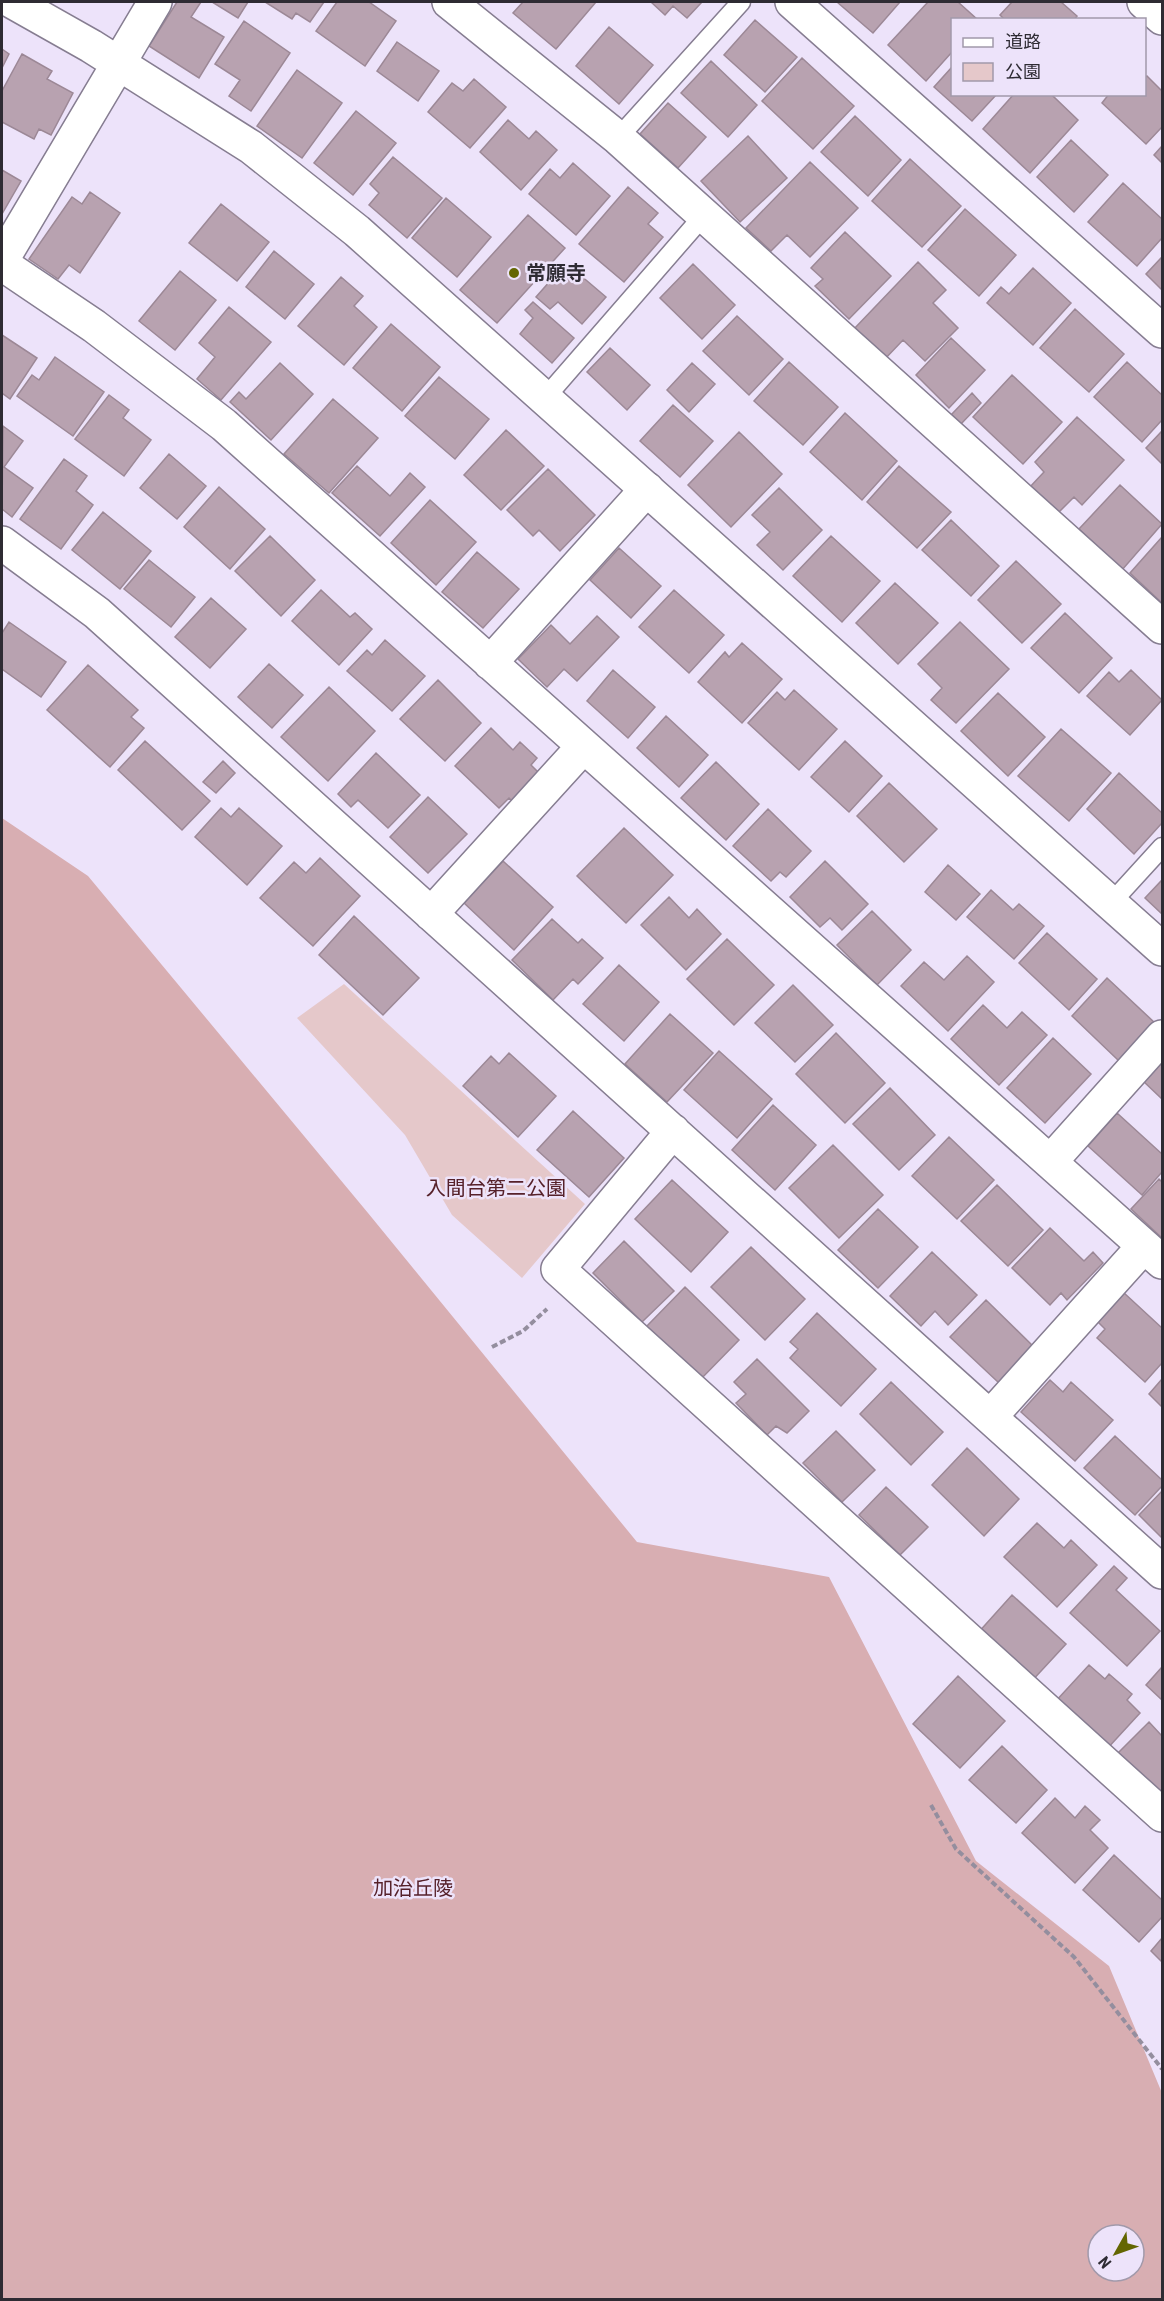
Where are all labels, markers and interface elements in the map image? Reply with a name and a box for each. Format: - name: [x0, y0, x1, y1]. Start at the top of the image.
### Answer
- legend: [951, 18, 1146, 96]
- text: 道路: [1005, 31, 1041, 52]
- text: 公園: [1005, 61, 1041, 82]
- place label: 常願寺: [526, 261, 586, 285]
- marker: 常願寺: [507, 266, 521, 280]
- park label: 入間台第二公園: [426, 1176, 566, 1200]
- park label: 加治丘陵: [373, 1876, 453, 1900]
- north arrow: [1086, 2223, 1146, 2283]
- text: N: [1094, 2252, 1115, 2272]

